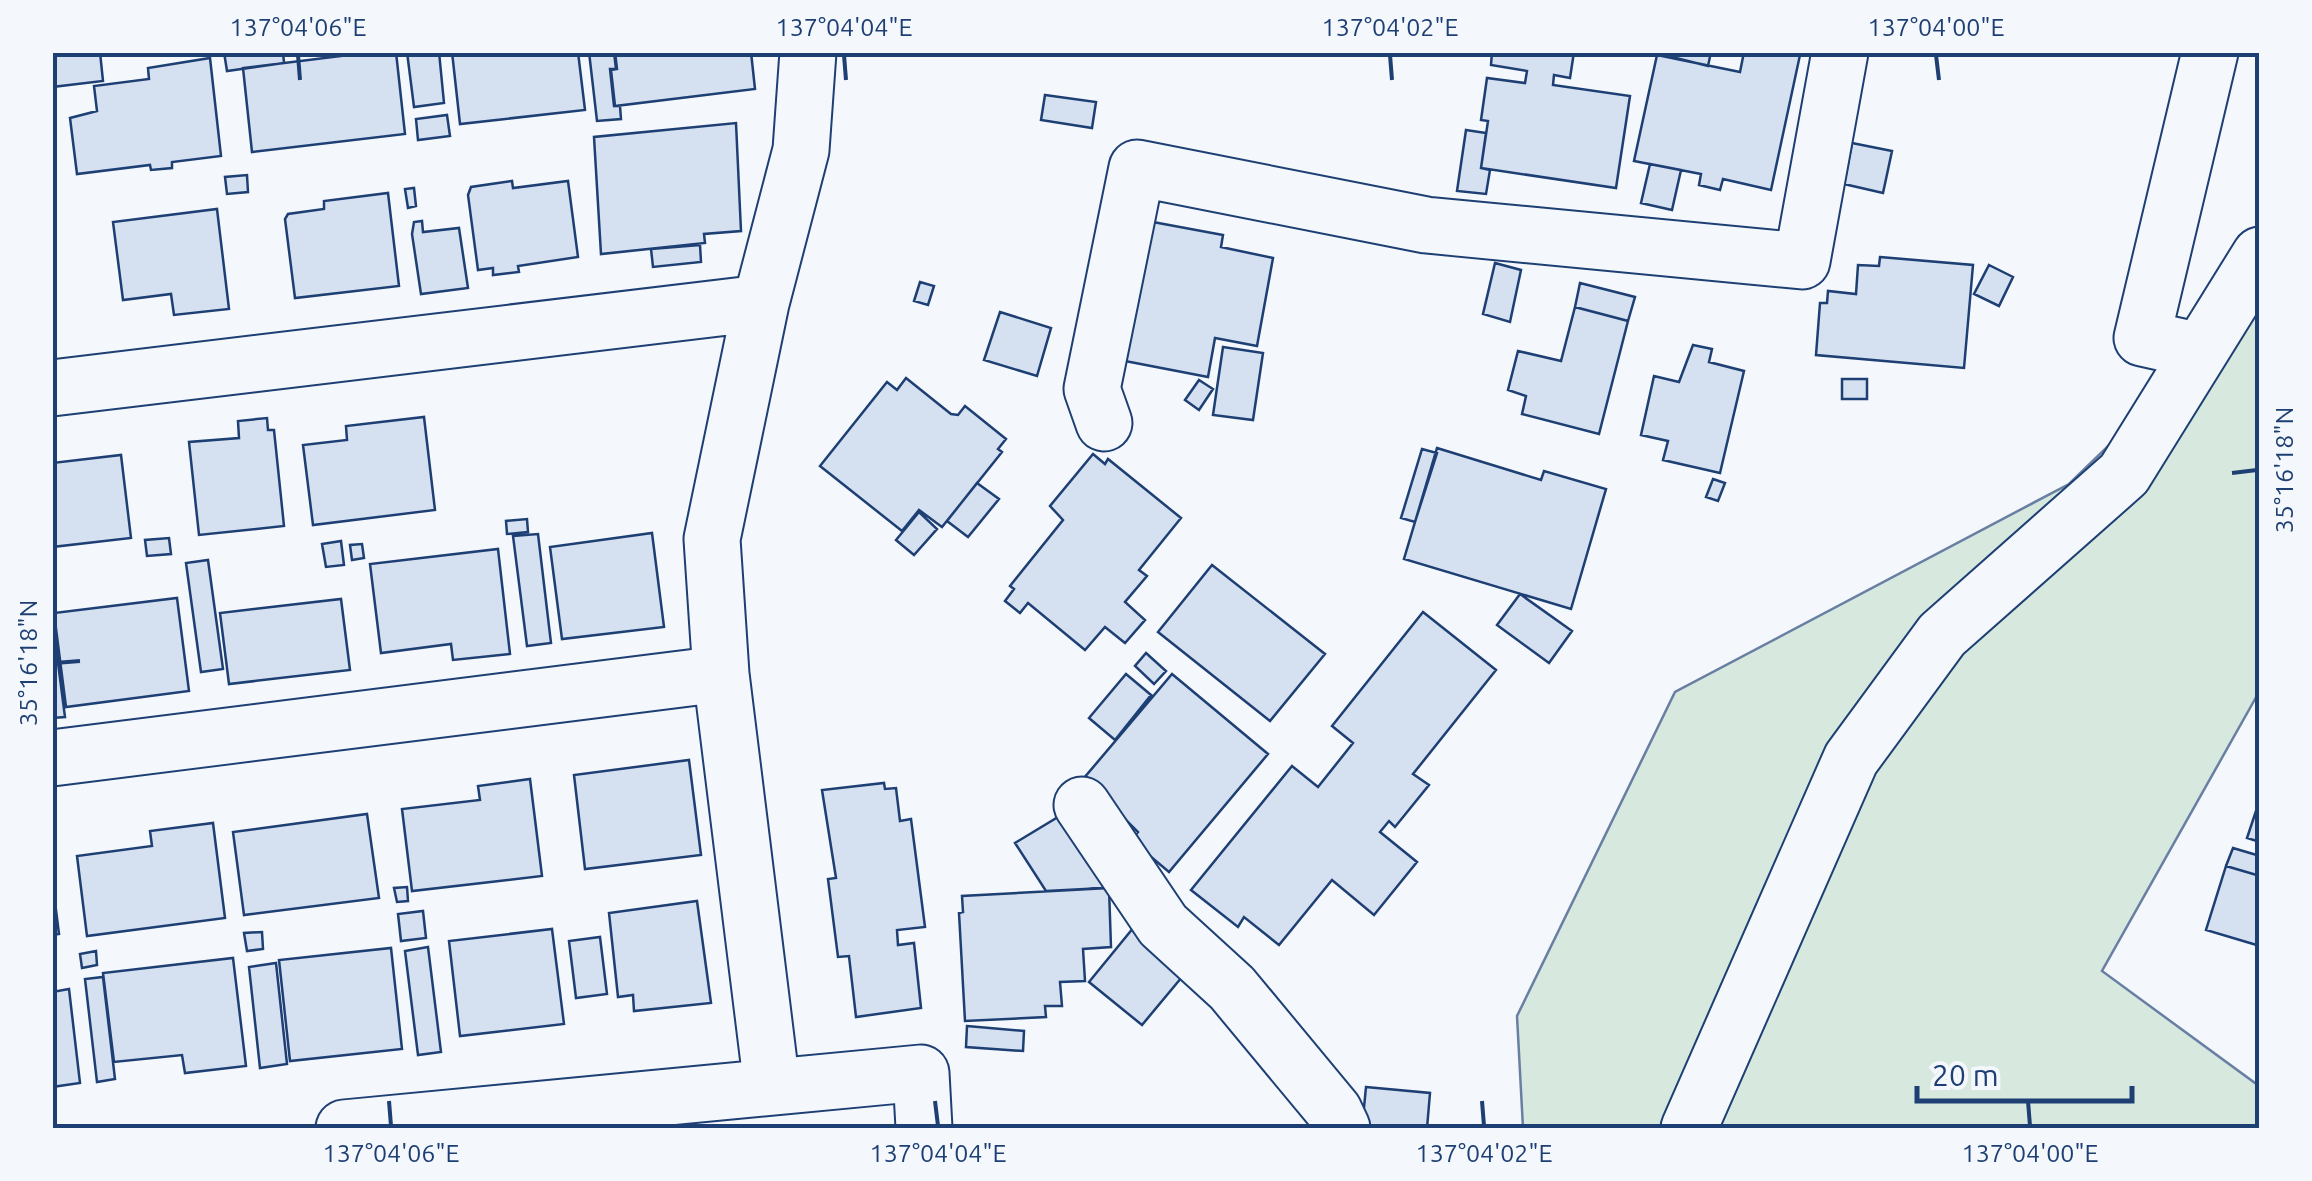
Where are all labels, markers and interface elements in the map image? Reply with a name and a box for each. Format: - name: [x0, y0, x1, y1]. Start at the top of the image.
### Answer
- text: 137°04'06"E: [230, 13, 366, 41]
- text: 137°04'04"E: [776, 13, 912, 41]
- text: 137°04'02"E: [1322, 13, 1458, 41]
- text: 137°04'00"E: [1868, 13, 2004, 41]
- text: 35°16'18"N: [2270, 407, 2298, 533]
- text: 35°16'18"N: [14, 600, 42, 726]
- scale bar: [1917, 1041, 2132, 1103]
- text: 20 m: [1932, 1058, 1999, 1092]
- text: 137°04'06"E: [323, 1139, 459, 1167]
- text: 137°04'04"E: [870, 1139, 1006, 1167]
- text: 137°04'02"E: [1416, 1139, 1552, 1167]
- text: 137°04'00"E: [1962, 1139, 2098, 1167]

